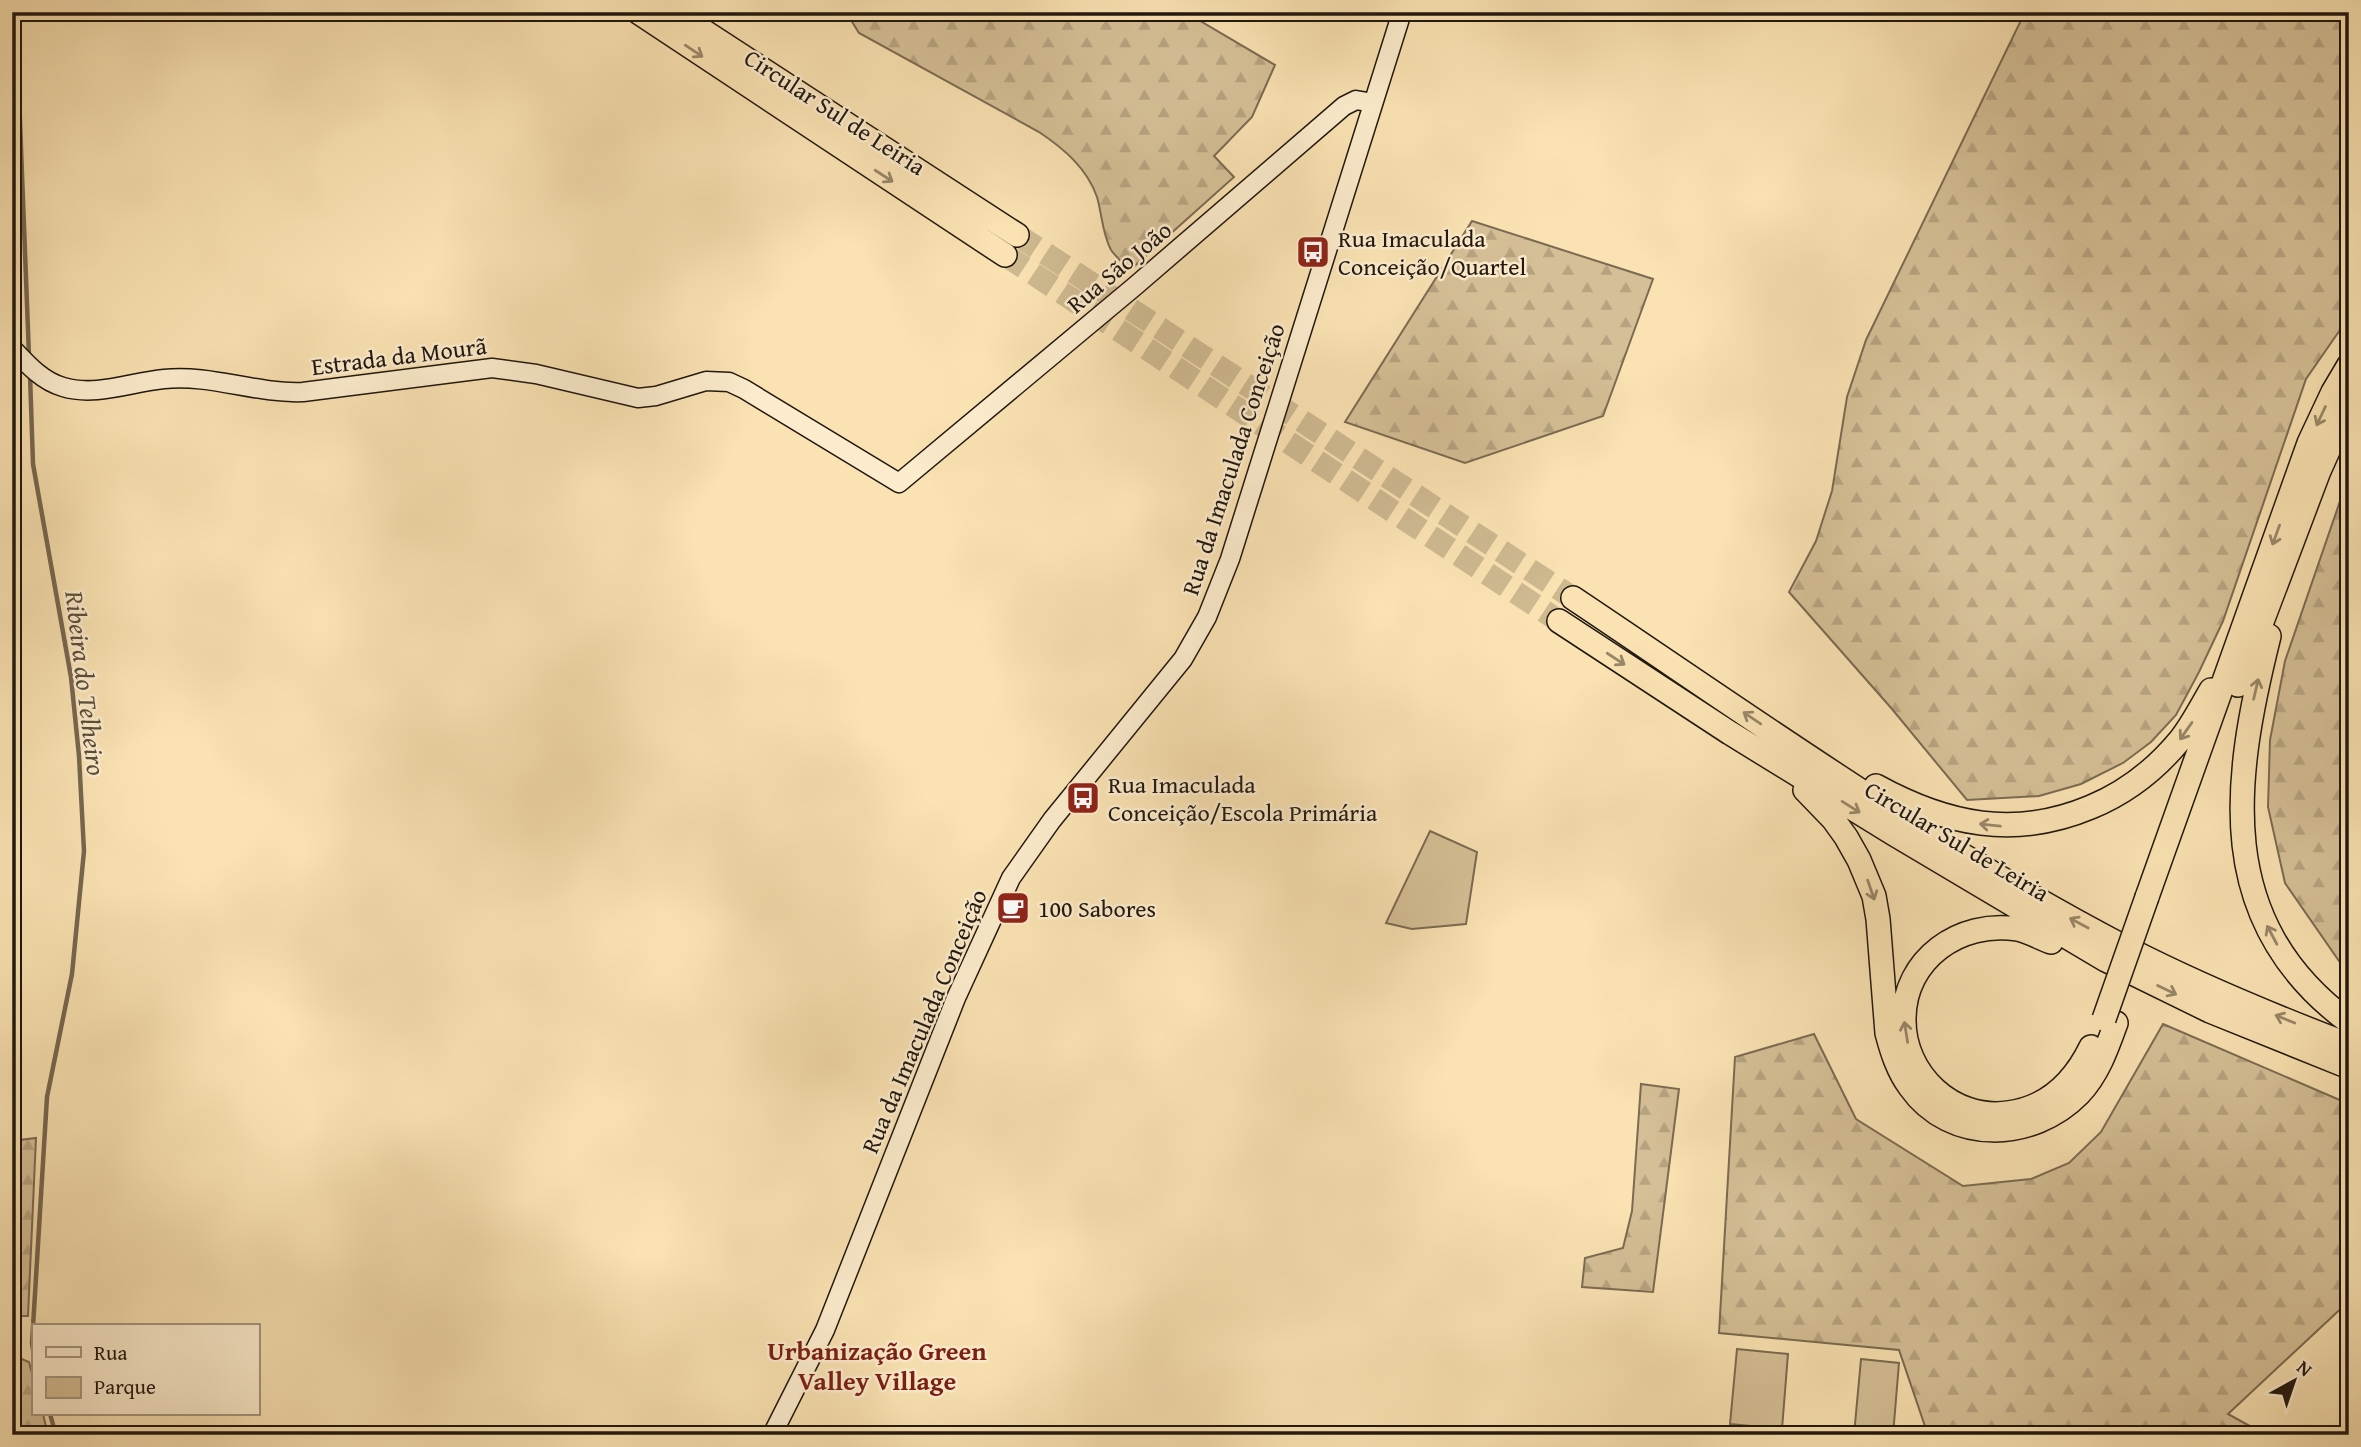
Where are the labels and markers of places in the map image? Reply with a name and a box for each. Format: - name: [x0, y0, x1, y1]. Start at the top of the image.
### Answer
- place label: Rua Imaculada Conceição/Quartel: [1338, 221, 1526, 284]
- bus stop icon: Rua Imaculada Conceição/Quartel: [1294, 233, 1332, 271]
- place label: Rua Imaculada Conceição/Escola Primária: [1108, 767, 1378, 830]
- bus stop icon: Rua Imaculada Conceição/Escola Primária: [1064, 779, 1102, 817]
- cafe icon: 100 Sabores: [994, 889, 1032, 927]
- place label: 100 Sabores: [1038, 891, 1156, 926]

